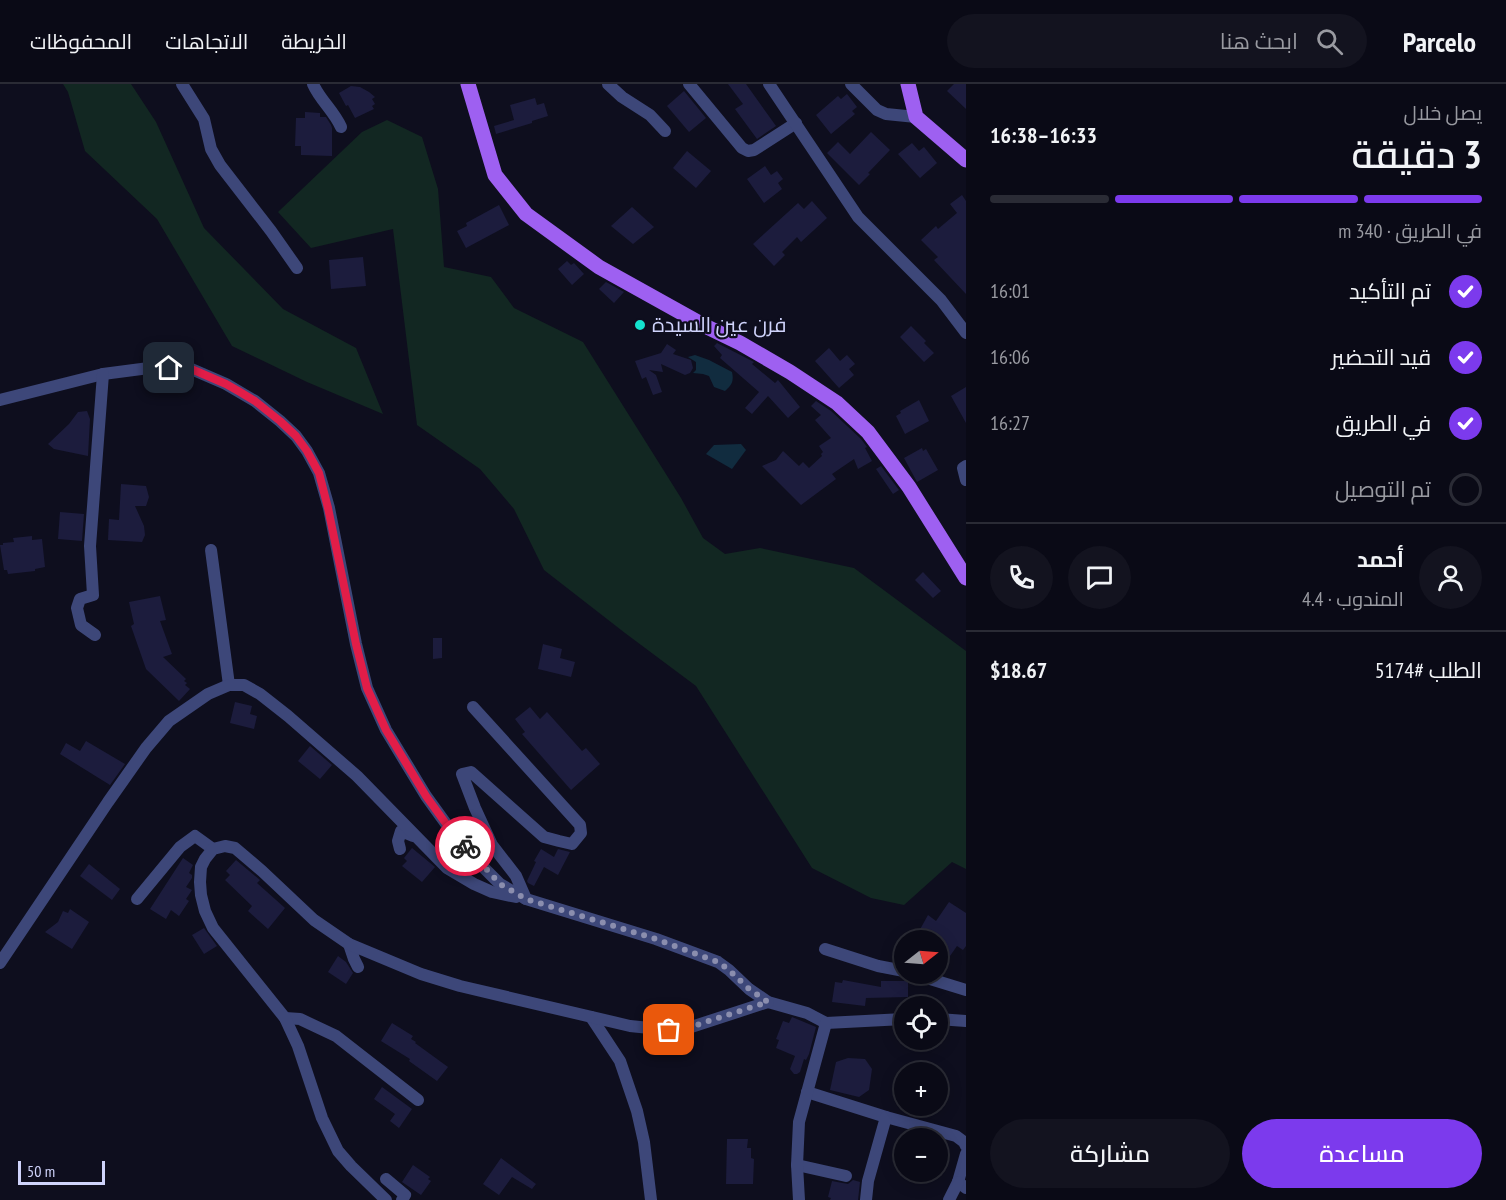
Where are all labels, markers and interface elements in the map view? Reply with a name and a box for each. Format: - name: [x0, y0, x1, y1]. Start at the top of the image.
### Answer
- search box: [947, 14, 1367, 68]
- text: Parcelo: [1403, 23, 1476, 60]
- icon: search: [1313, 25, 1346, 58]
- text: ابحث هنا: [1220, 27, 1298, 55]
- text: المحفوظات: [30, 28, 132, 55]
- text: الاتجاهات: [165, 28, 248, 55]
- text: الخريطة: [281, 28, 347, 55]
- text: يصل خلال: [1404, 100, 1482, 126]
- text: 16:33–16:38: [990, 121, 1097, 149]
- text: 3 دقيقة: [1351, 128, 1482, 179]
- text: في الطريق · 340 m: [1338, 218, 1482, 244]
- icon: check: [1449, 275, 1482, 308]
- text: تم التأكيد: [1349, 277, 1431, 305]
- text: 16:01: [990, 278, 1030, 304]
- place label: فرن عين السيدة: [652, 311, 786, 338]
- marker: فرن عين السيدة: [633, 318, 647, 332]
- icon: check: [1449, 341, 1482, 374]
- pin: [143, 342, 194, 393]
- text: قيد التحضير: [1331, 343, 1431, 371]
- text: 16:06: [990, 344, 1030, 370]
- icon: home: [152, 351, 185, 384]
- icon: check: [1449, 407, 1482, 440]
- text: في الطريق: [1336, 409, 1431, 437]
- text: 16:27: [990, 410, 1030, 436]
- text: تم التوصيل: [1335, 475, 1431, 503]
- text: أحمد: [1357, 545, 1404, 573]
- button: phone: [990, 546, 1053, 609]
- button: chat: [1068, 546, 1131, 609]
- button: person: [1419, 546, 1482, 609]
- text: المندوب · 4.4: [1302, 586, 1404, 612]
- text: $18.67: [990, 656, 1047, 684]
- text: الطلب #5174: [1375, 656, 1482, 684]
- courier: [435, 816, 495, 876]
- icon: bike: [449, 830, 482, 863]
- north arrow: [894, 930, 948, 984]
- map controls: [894, 930, 948, 1182]
- button: locate: [894, 996, 948, 1050]
- pin: [643, 1004, 694, 1055]
- icon: bag: [652, 1013, 685, 1046]
- button: +: [894, 1062, 948, 1116]
- button: مشاركة: [990, 1119, 1230, 1188]
- button: مساعدة: [1242, 1119, 1482, 1188]
- button: −: [894, 1128, 948, 1182]
- scale bar: [18, 1158, 105, 1186]
- text: 50 m: [27, 1161, 55, 1181]

